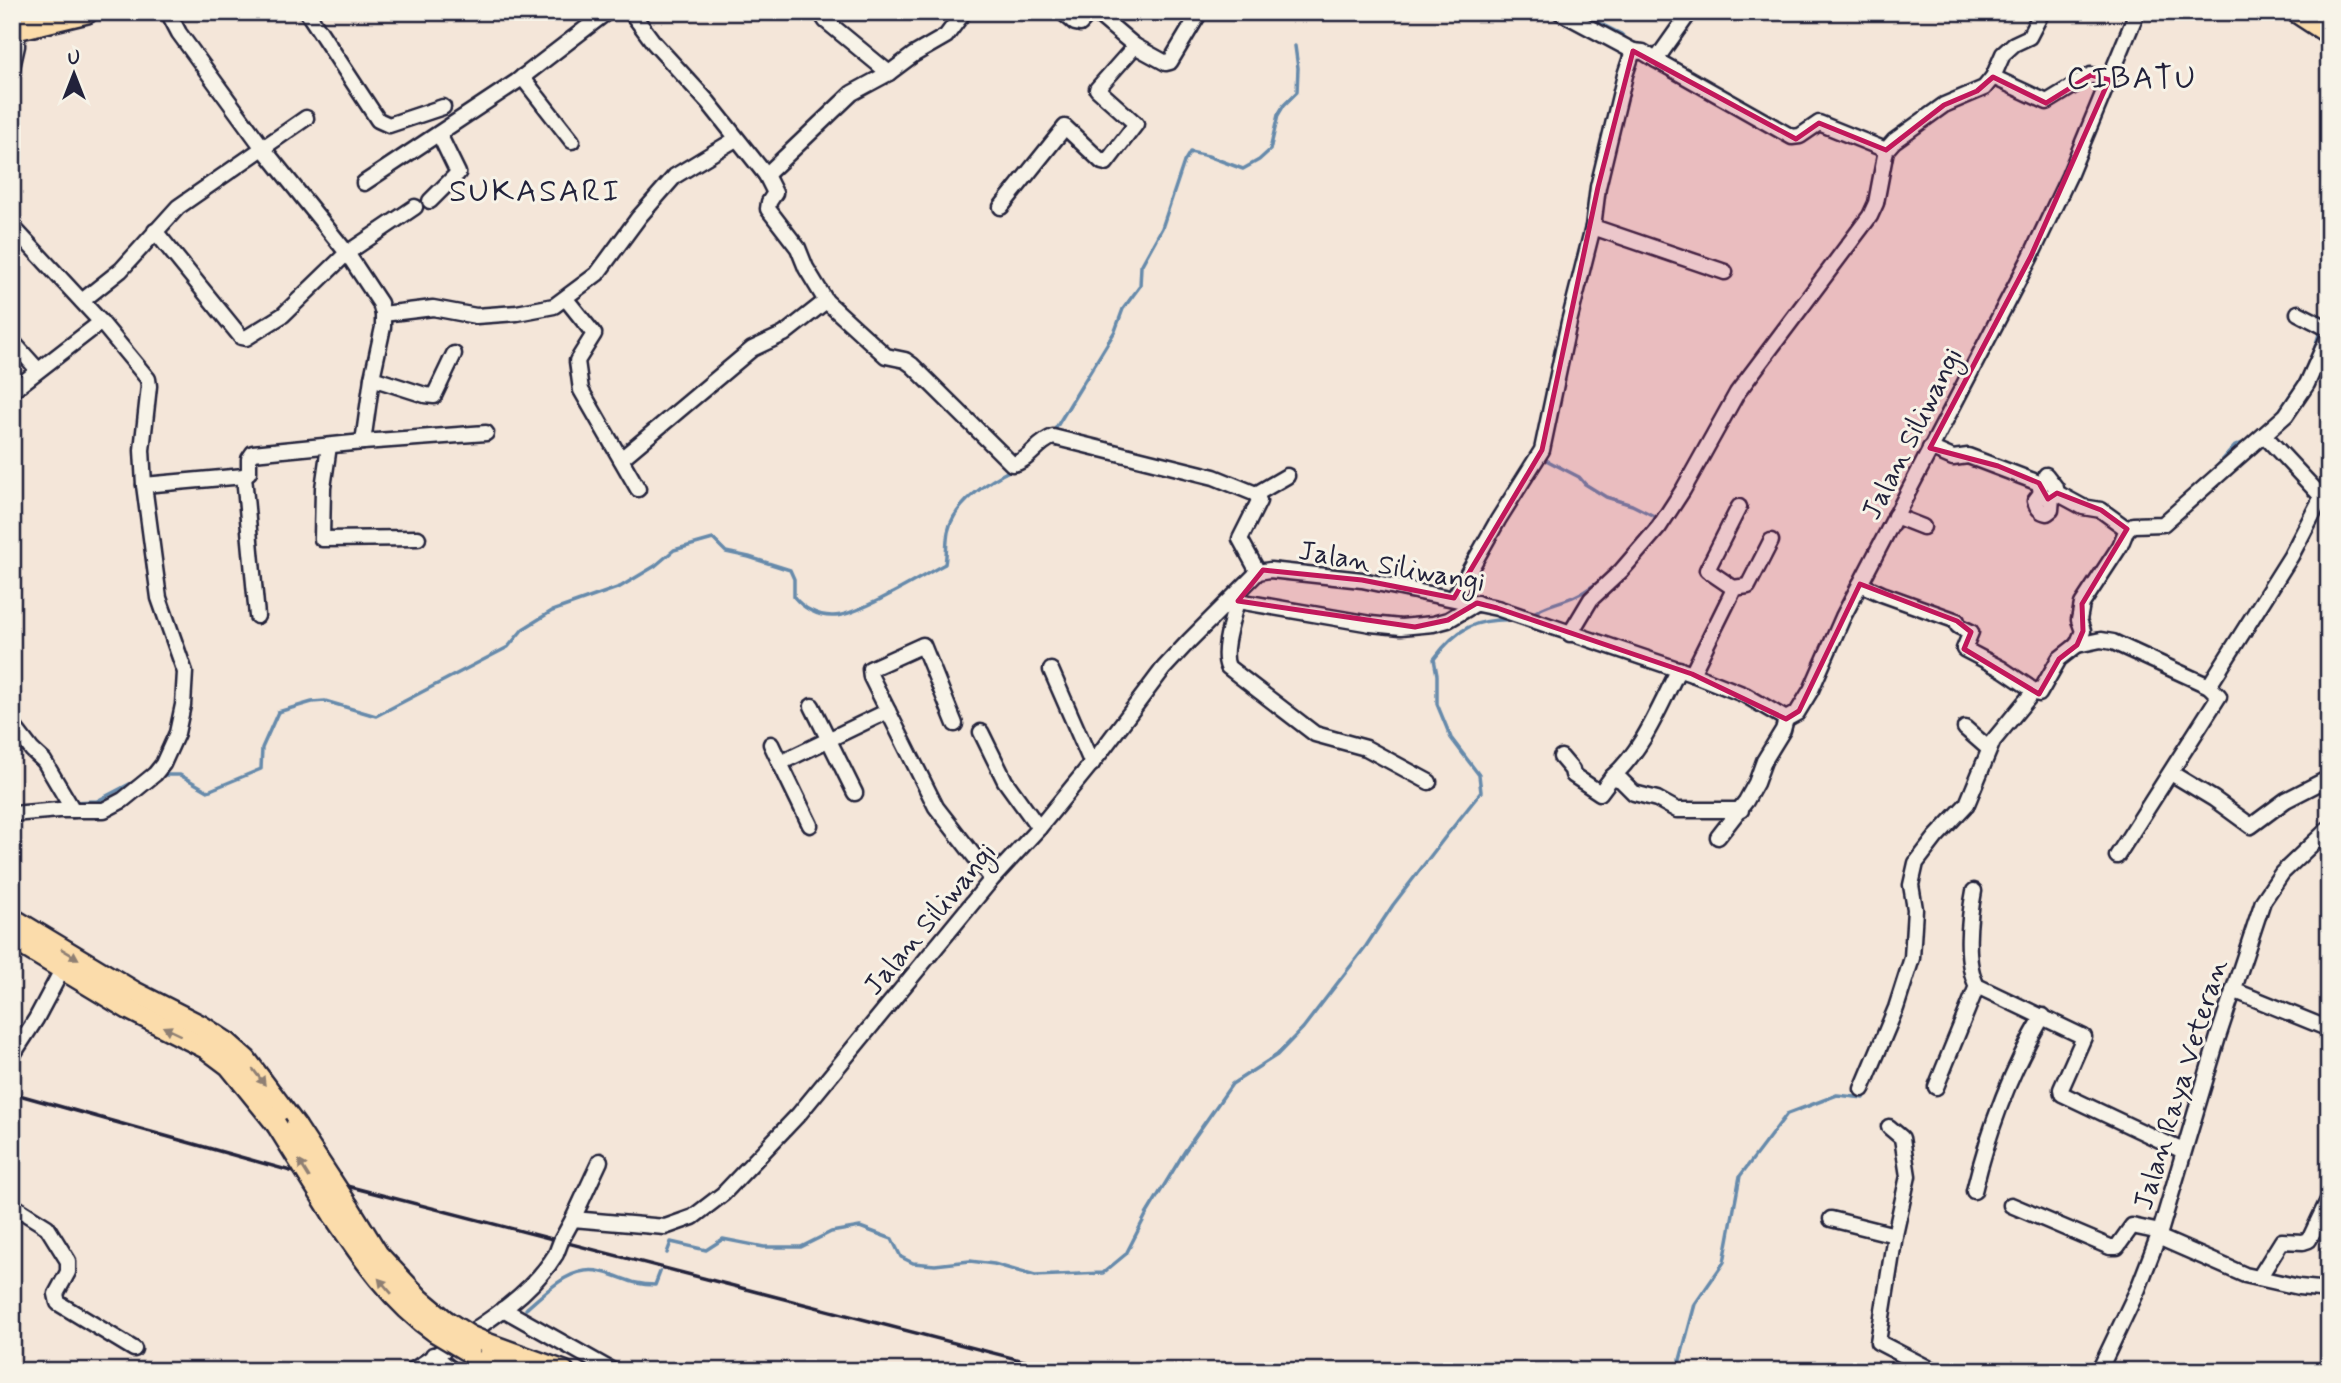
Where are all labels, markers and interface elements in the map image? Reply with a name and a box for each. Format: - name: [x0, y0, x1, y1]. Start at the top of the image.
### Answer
- north arrow: [38, 38, 108, 108]
- text: U: [68, 46, 80, 71]
- district label: CIBATU: [2067, 58, 2197, 100]
- district label: SUKASARI: [449, 171, 621, 213]
- street label: Jalan Siliwangi: [1854, 342, 1974, 527]
- street label: Jalan Siliwangi: [1295, 533, 1488, 604]
- street label: Jalan Siliwangi: [856, 836, 1007, 1005]
- one-way arrow: [61, 947, 80, 960]
- street label: Jalan Raya Veteran: [2126, 955, 2237, 1215]
- one-way arrow: [162, 1025, 182, 1037]
- one-way arrow: [252, 1068, 266, 1086]
- one-way arrow: [298, 1160, 311, 1179]
- one-way arrow: [377, 1277, 393, 1295]

